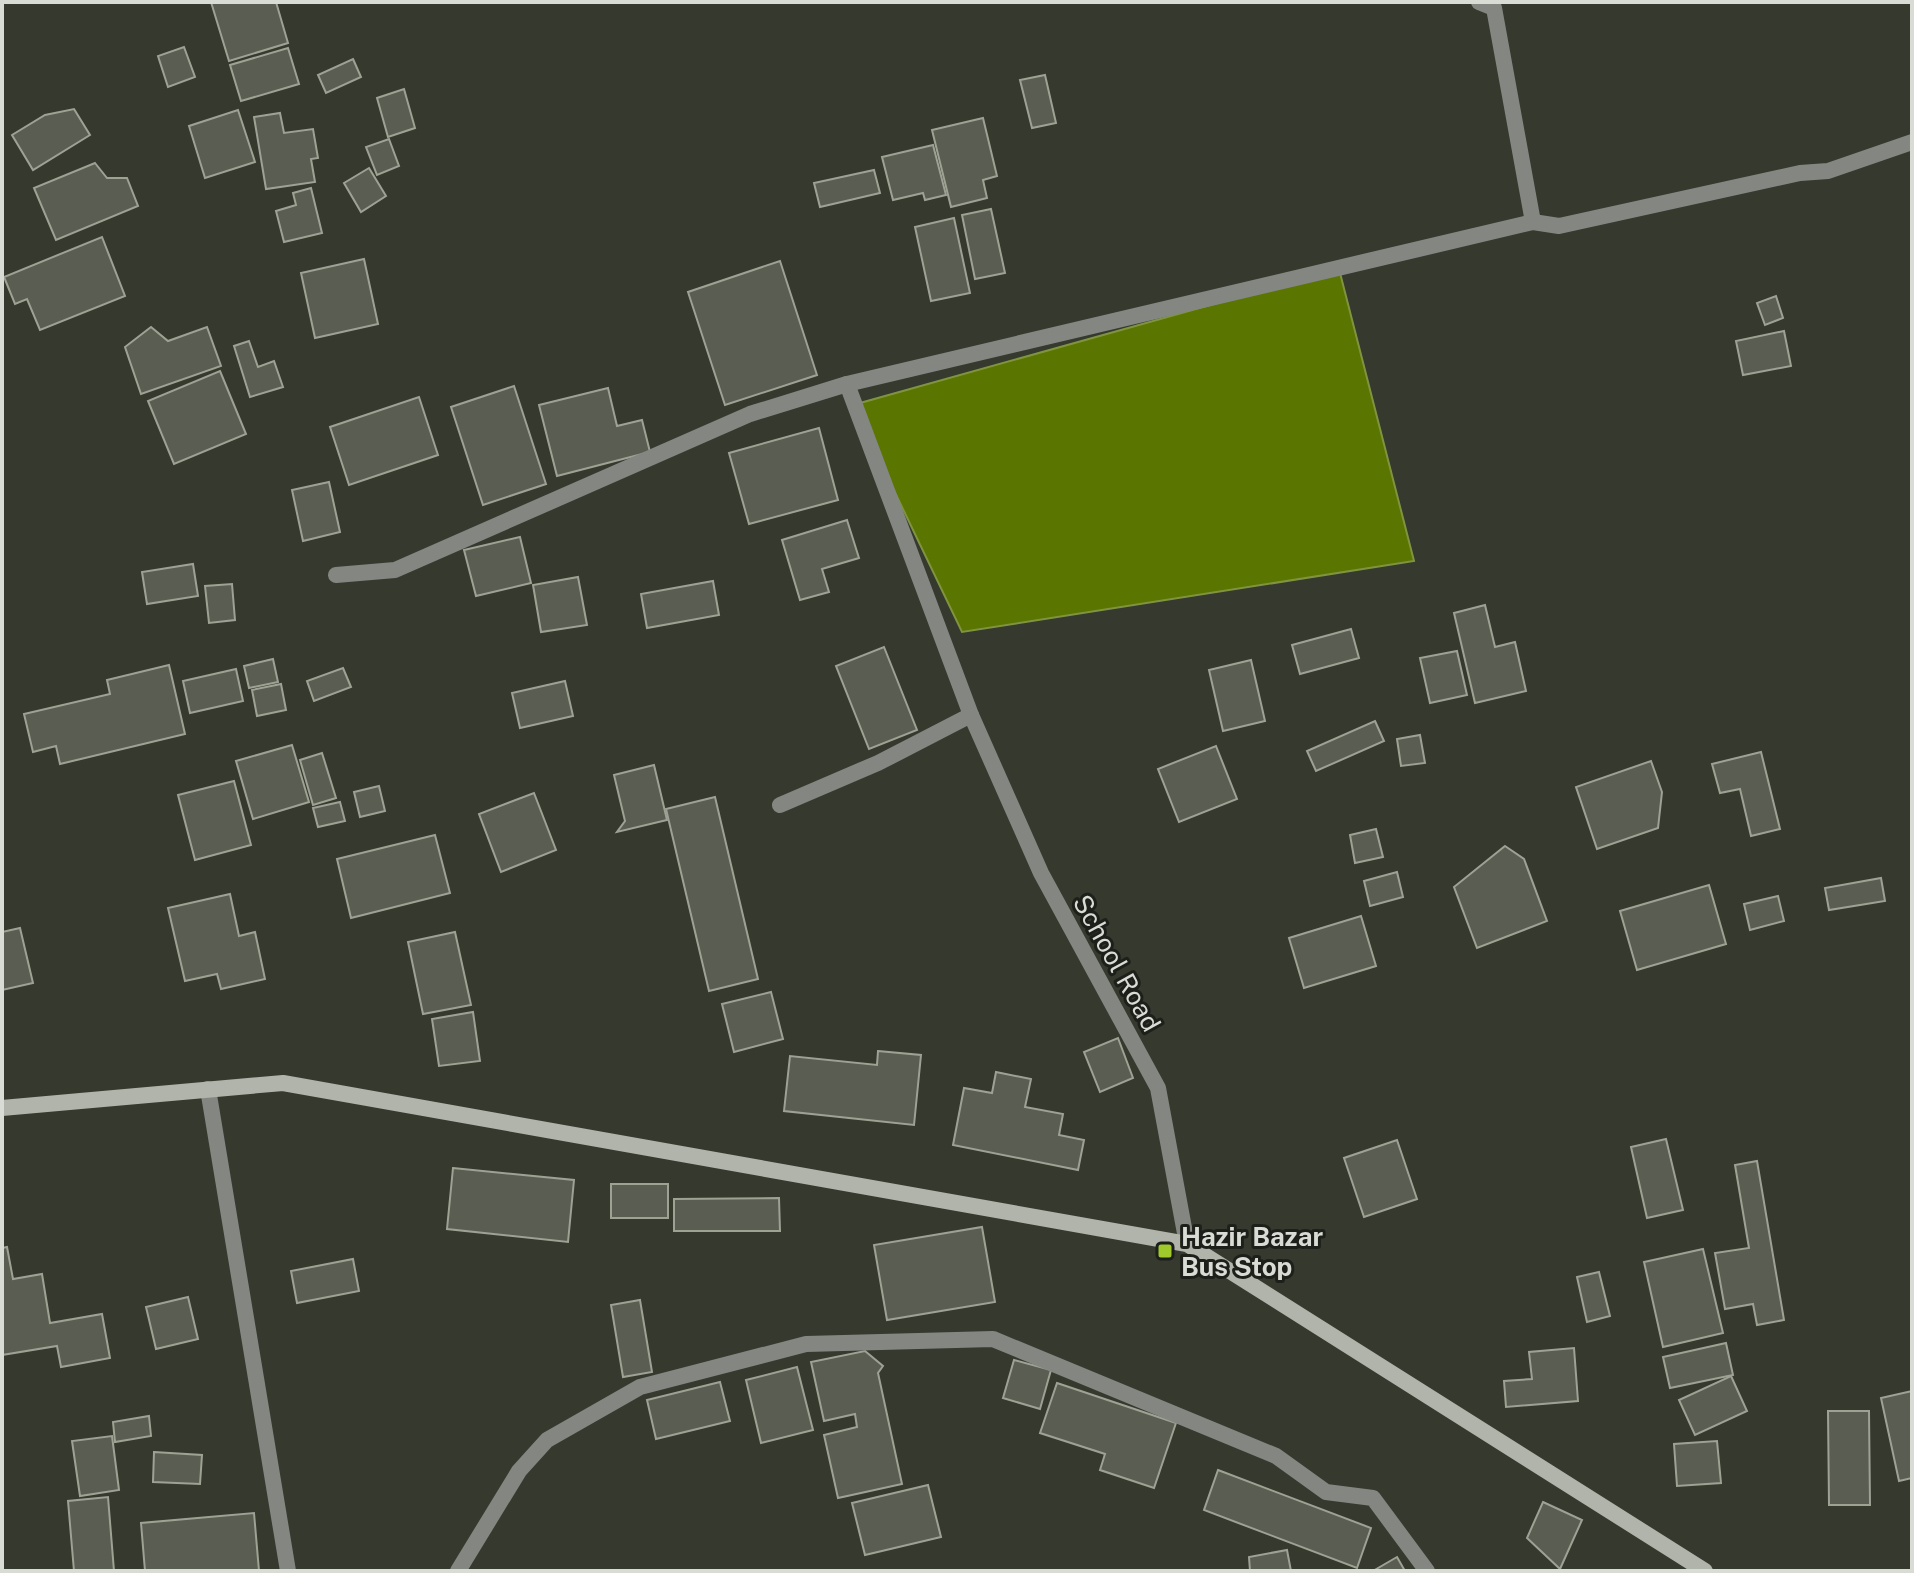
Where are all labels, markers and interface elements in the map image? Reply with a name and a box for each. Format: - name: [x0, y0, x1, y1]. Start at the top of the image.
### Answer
- street label: School Road: [1067, 889, 1167, 1037]
- place label: Hazir Bazar Bus Stop: [1181, 1221, 1323, 1282]
- marker: Hazir Bazar Bus Stop: [1156, 1242, 1174, 1260]

